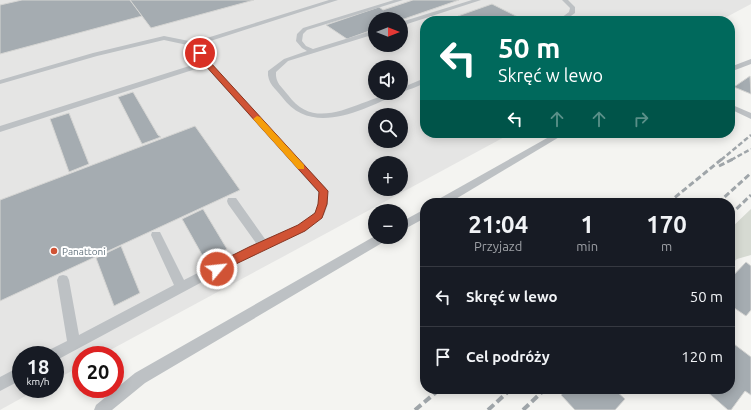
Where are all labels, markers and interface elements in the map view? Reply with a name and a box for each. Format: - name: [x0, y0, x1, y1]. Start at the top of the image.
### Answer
- north arrow: [368, 12, 408, 52]
- map controls: [368, 12, 408, 244]
- icon: left: [432, 32, 484, 84]
- text: 50 m: [498, 32, 560, 63]
- pin: [183, 36, 217, 70]
- icon: arrive: [189, 42, 211, 64]
- button: sound: [368, 60, 408, 100]
- text: Skręć w lewo: [498, 65, 603, 85]
- button: search: [368, 108, 408, 148]
- icon: left: [504, 108, 526, 130]
- icon: ahead: [546, 108, 568, 130]
- icon: ahead: [588, 108, 610, 130]
- icon: right: [630, 108, 652, 130]
- button: +: [368, 156, 408, 196]
- button: −: [368, 204, 408, 244]
- text: 21:04: [468, 211, 528, 238]
- text: 1: [580, 211, 594, 238]
- text: 170: [646, 211, 687, 238]
- text: Przyjazd: [474, 239, 522, 253]
- text: min: [576, 239, 598, 253]
- text: m: [661, 239, 672, 253]
- marker: Panattoni: [49, 246, 59, 256]
- place label: Panattoni: [62, 246, 106, 257]
- position arrow: [196, 248, 238, 290]
- icon: left: [432, 286, 454, 308]
- text: Skręć w lewo: [466, 288, 558, 305]
- text: 50 m: [690, 288, 723, 305]
- speed limit sign: 20: [72, 346, 124, 398]
- icon: arrive: [432, 346, 454, 368]
- text: Cel podróży: [466, 348, 550, 365]
- text: 120 m: [681, 348, 723, 365]
- text: 18: [27, 355, 49, 378]
- text: km/h: [26, 376, 50, 387]

